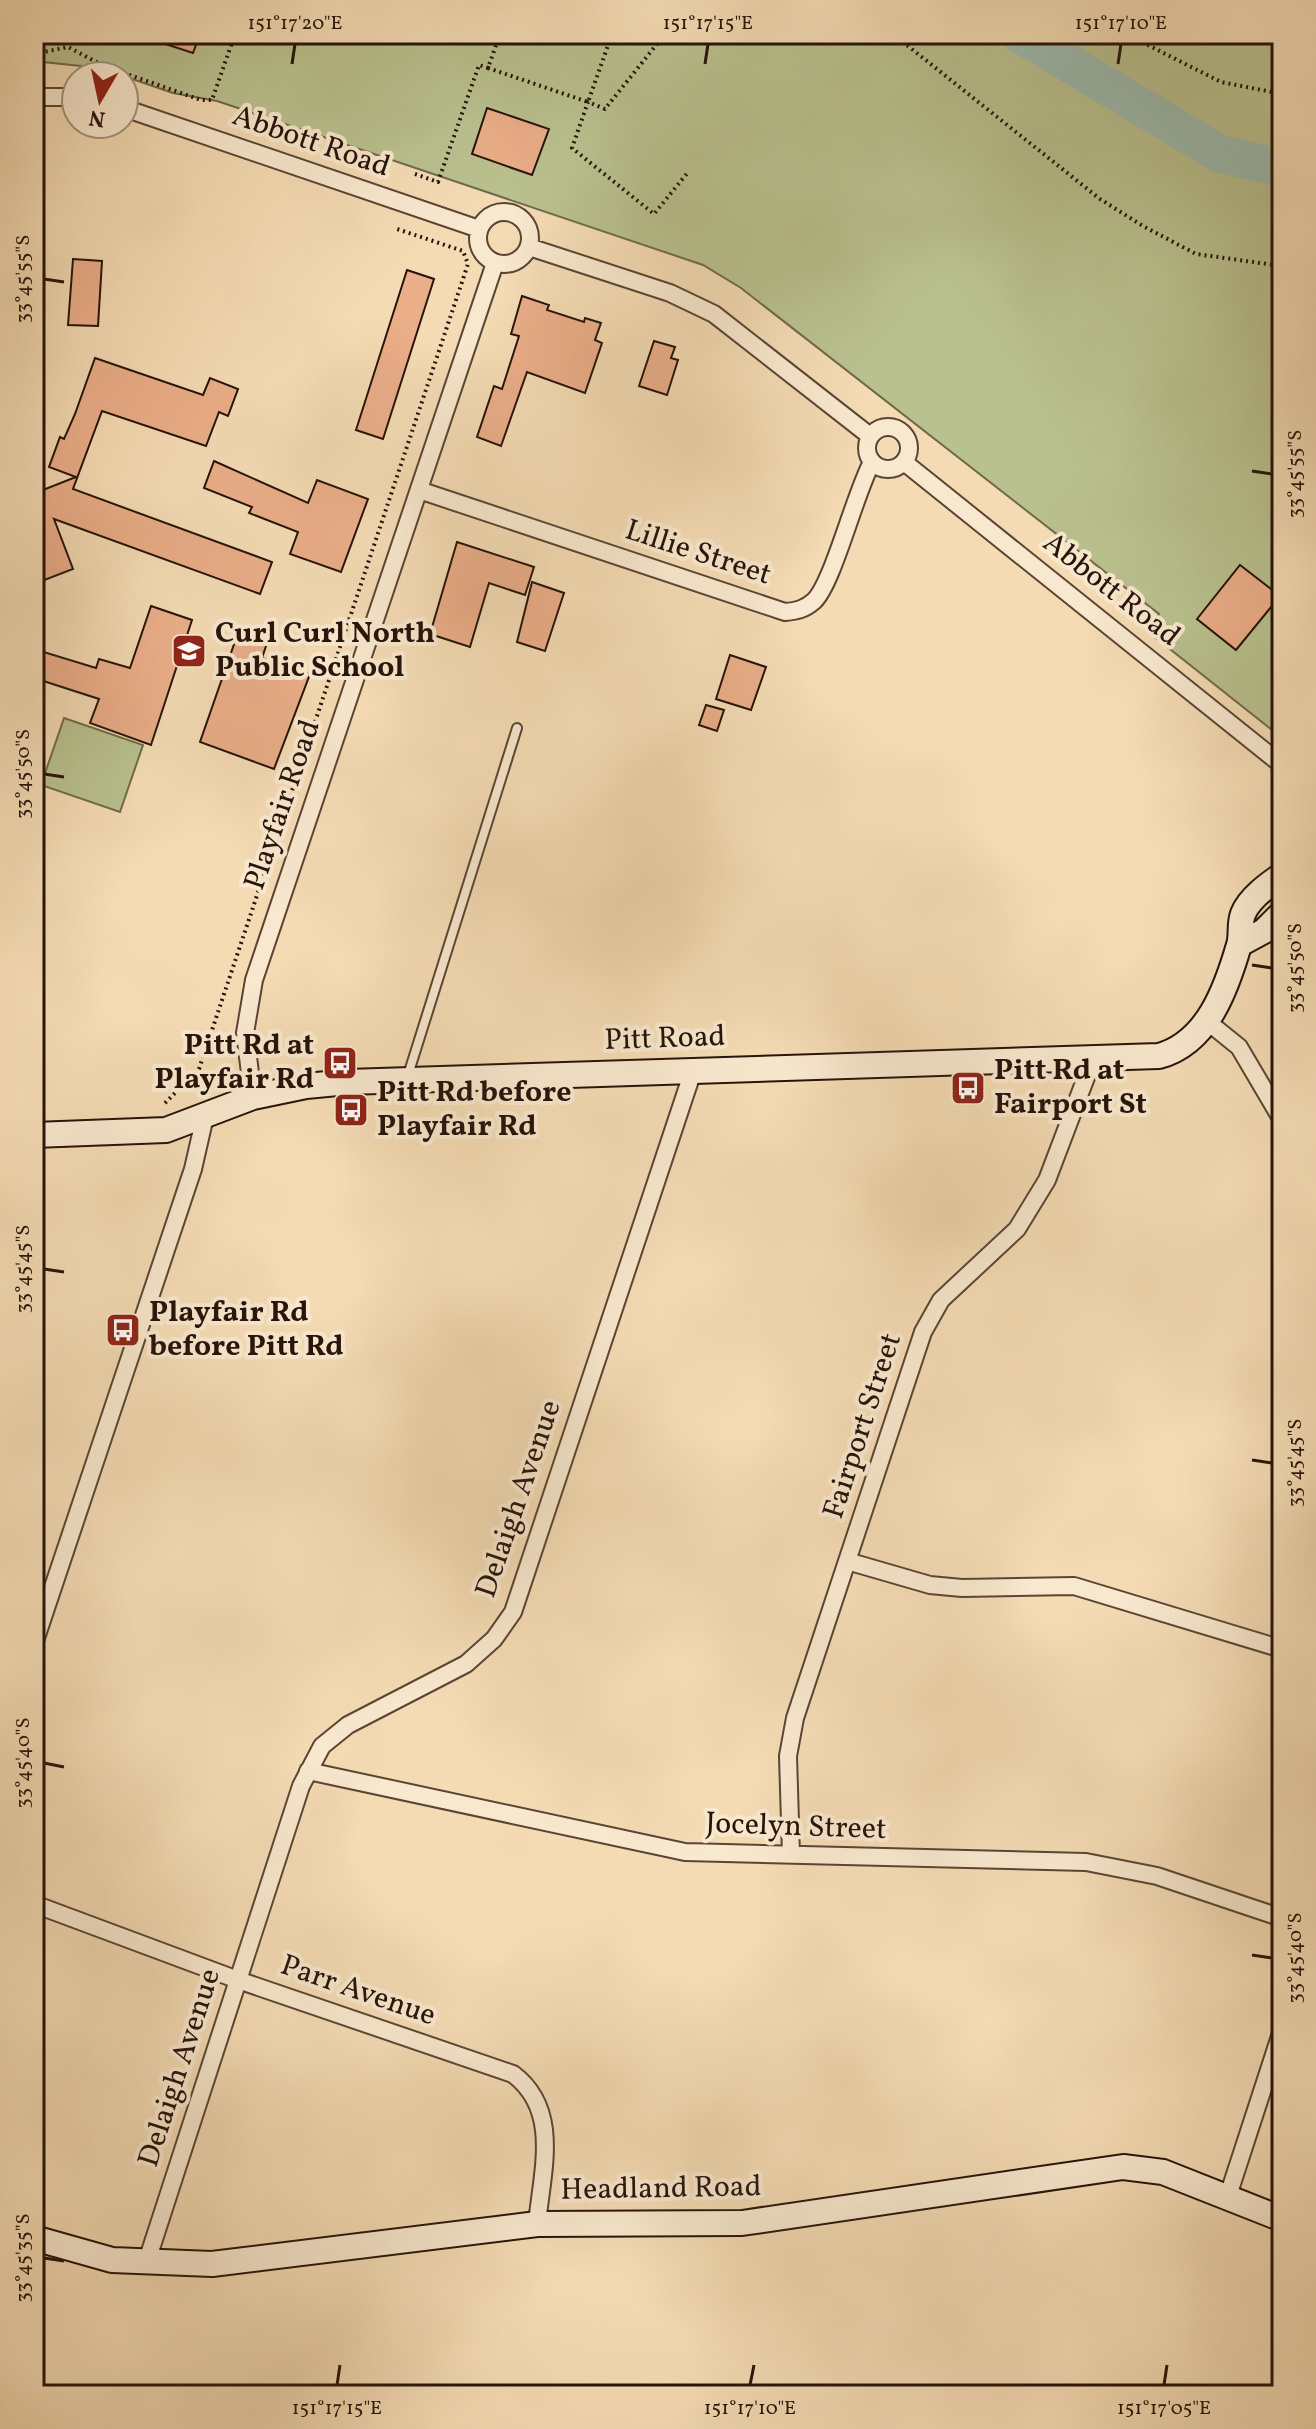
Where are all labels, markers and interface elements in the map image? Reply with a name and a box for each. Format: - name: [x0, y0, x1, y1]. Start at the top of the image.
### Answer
- text: 151°17'20"E: [248, 10, 342, 38]
- text: 151°17'15"E: [663, 10, 753, 38]
- text: 151°17'10"E: [1075, 10, 1167, 38]
- north arrow: [60, 60, 140, 140]
- street label: Abbott Road: [227, 95, 395, 189]
- text: N: [87, 101, 108, 134]
- text: 33°45'55"S: [10, 235, 38, 323]
- text: 33°45'55"S: [1282, 430, 1310, 518]
- street label: Lillie Street: [619, 510, 777, 596]
- street label: Abbott Road: [1033, 523, 1189, 657]
- place label: Curl Curl North Public School: [215, 613, 435, 689]
- school or university icon: Curl Curl North Public School: [170, 632, 208, 670]
- street label: Playfair Road: [234, 714, 332, 896]
- text: 33°45'50"S: [10, 729, 38, 819]
- text: 33°45'50"S: [1282, 923, 1310, 1013]
- street label: Pitt Road: [604, 1016, 726, 1062]
- place label: Pitt Rd at Playfair Rd: [155, 1025, 314, 1101]
- bus stop icon: Pitt Rd at Playfair Rd: [321, 1044, 359, 1082]
- place label: Pitt Rd at Fairport St: [994, 1050, 1147, 1126]
- bus stop icon: Pitt Rd at Fairport St: [949, 1069, 987, 1107]
- place label: Pitt Rd before Playfair Rd: [377, 1072, 572, 1148]
- bus stop icon: Pitt Rd before Playfair Rd: [332, 1091, 370, 1129]
- text: 33°45'45"S: [10, 1225, 38, 1313]
- place label: Playfair Rd before Pitt Rd: [149, 1292, 344, 1368]
- bus stop icon: Playfair Rd before Pitt Rd: [104, 1311, 142, 1349]
- street label: Fairport Street: [813, 1328, 913, 1524]
- street label: Delaigh Avenue: [466, 1395, 572, 1603]
- text: 33°45'45"S: [1282, 1419, 1310, 1507]
- text: 33°45'40"S: [10, 1718, 38, 1808]
- street label: Jocelyn Street: [705, 1803, 887, 1851]
- text: 33°45'40"S: [1282, 1913, 1310, 2003]
- street label: Parr Avenue: [275, 1945, 441, 2037]
- street label: Delaigh Avenue: [128, 1963, 232, 2173]
- street label: Headland Road: [560, 2166, 762, 2212]
- text: 33°45'35"S: [10, 2213, 38, 2303]
- text: 151°17'15"E: [292, 2395, 382, 2423]
- text: 151°17'10"E: [704, 2395, 796, 2423]
- text: 151°17'05"E: [1117, 2395, 1211, 2423]

